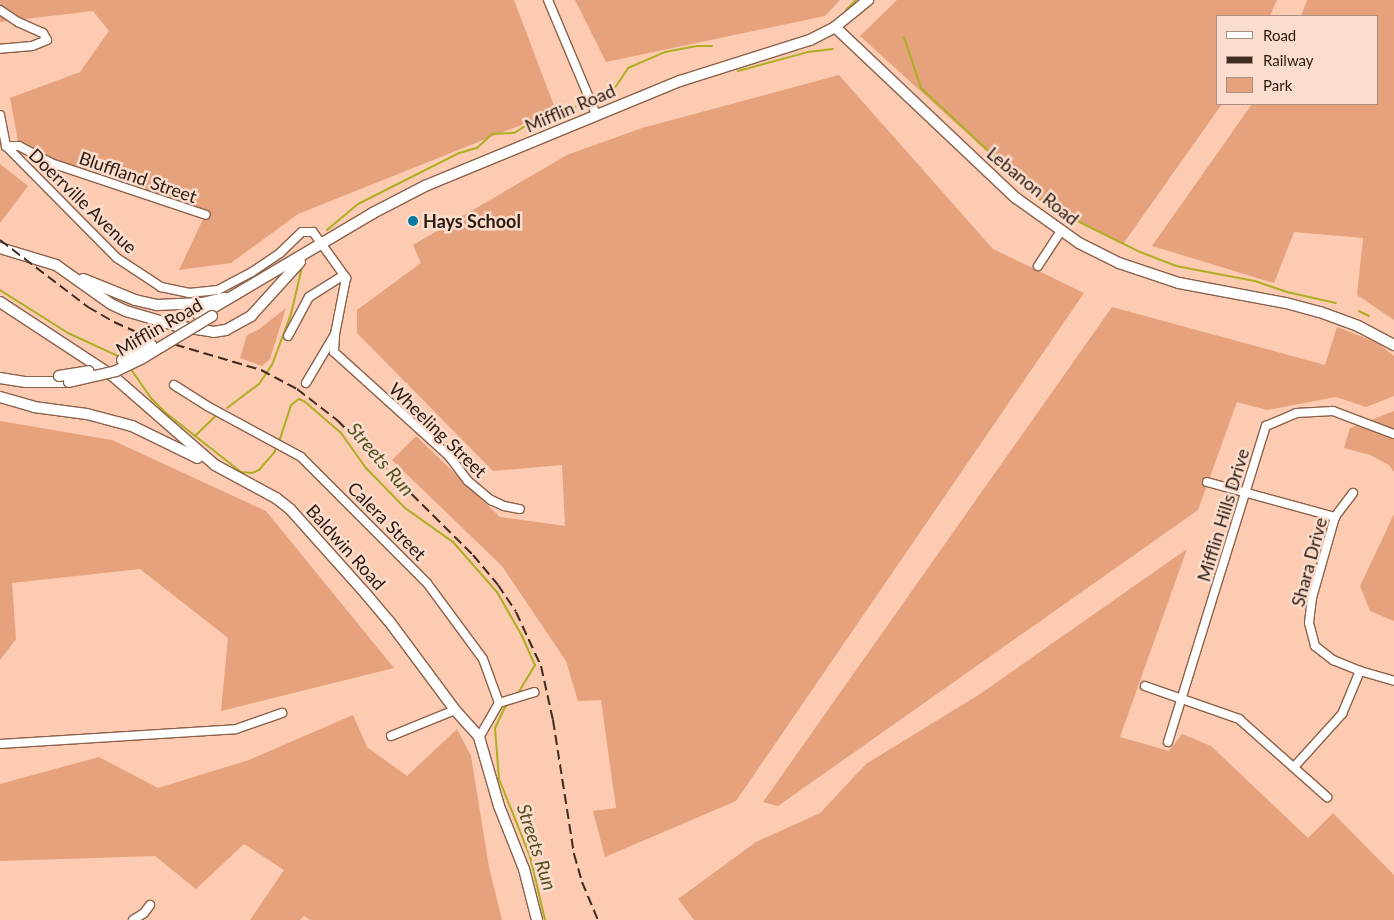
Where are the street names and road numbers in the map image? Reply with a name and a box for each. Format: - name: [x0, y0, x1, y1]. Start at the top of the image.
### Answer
- street label: Mifflin Road: [522, 79, 618, 137]
- street label: Lebanon Road: [983, 142, 1083, 230]
- street label: Doerrville Avenue: [24, 144, 142, 258]
- street label: Bluffland Street: [76, 147, 200, 207]
- street label: Mifflin Road: [112, 294, 206, 360]
- street label: Wheeling Street: [385, 378, 491, 482]
- street label: Mifflin Hills Drive: [1193, 446, 1253, 584]
- street label: Calera Street: [343, 477, 431, 565]
- street label: Baldwin Road: [302, 500, 390, 594]
- street label: Shara Drive: [1287, 515, 1331, 609]

